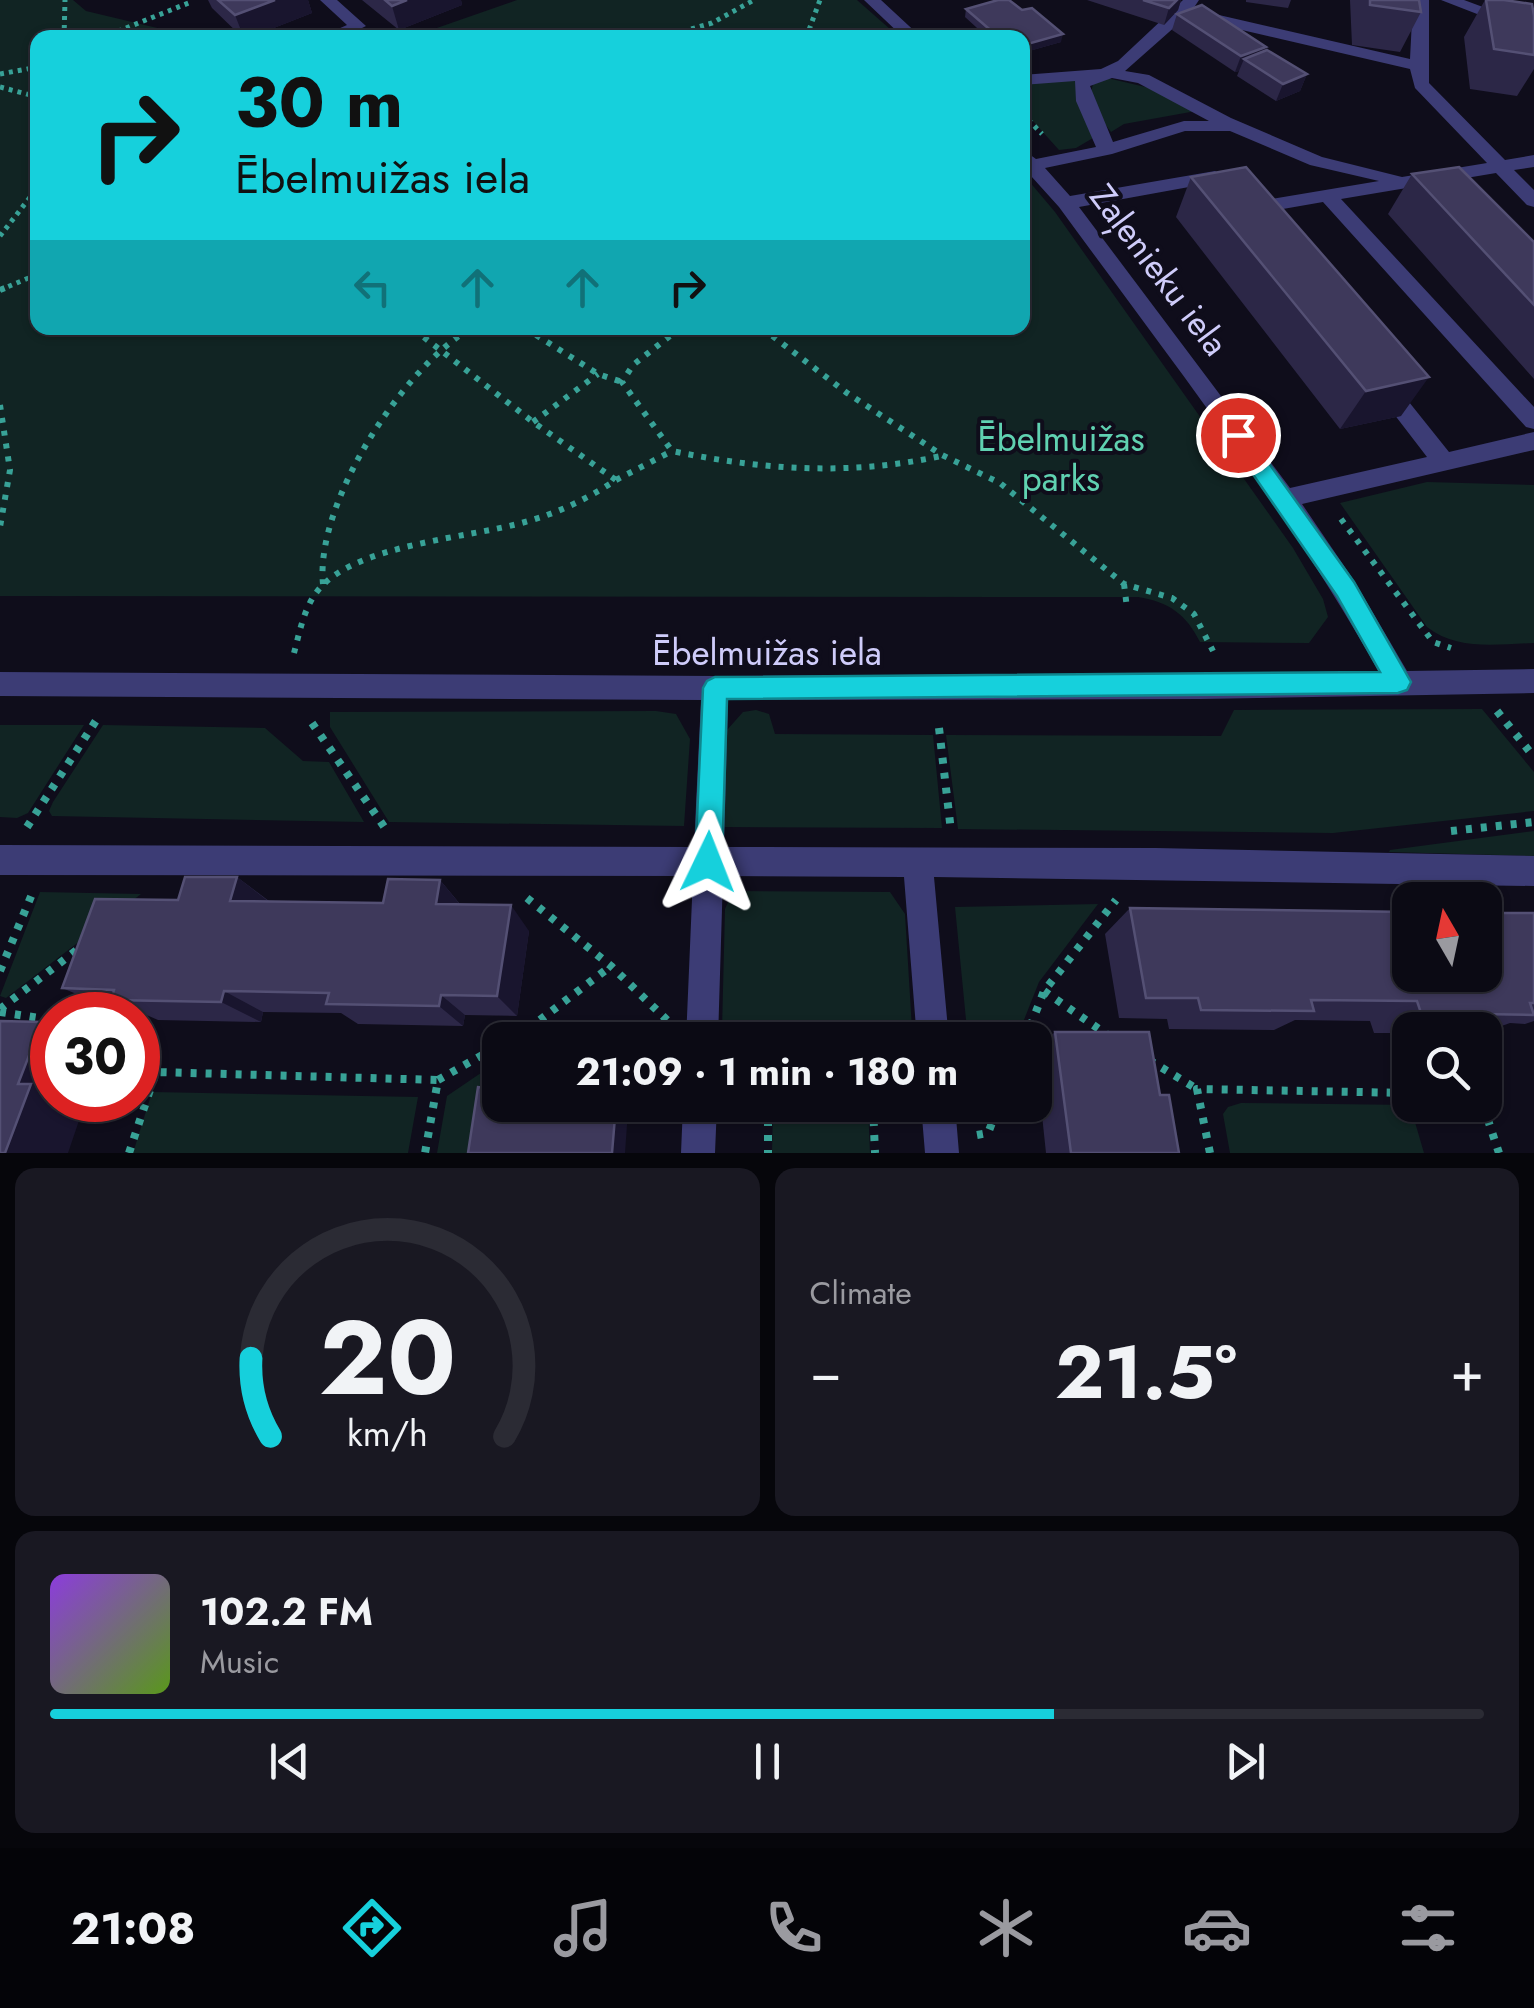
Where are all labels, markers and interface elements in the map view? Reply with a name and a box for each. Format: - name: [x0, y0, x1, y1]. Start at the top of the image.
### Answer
- text: 30 m: [235, 52, 403, 153]
- icon: right: [70, 70, 200, 200]
- text: Ēbelmuižas iela: [235, 145, 530, 210]
- street label: Zaļenieku iela: [1078, 174, 1240, 366]
- icon: left: [345, 260, 400, 315]
- icon: ahead: [450, 260, 505, 315]
- icon: ahead: [555, 260, 610, 315]
- icon: right: [660, 260, 715, 315]
- pin: [1196, 393, 1281, 478]
- icon: arrive: [1211, 408, 1266, 463]
- park label: Ēbelmuižas parks: [977, 414, 1145, 504]
- street label: Ēbelmuižas iela: [652, 628, 882, 678]
- position arrow: [656, 810, 760, 914]
- north arrow: [1392, 882, 1502, 992]
- map controls: [1392, 882, 1502, 1122]
- speed limit sign: 30: [30, 992, 160, 1122]
- button: search: [1392, 1012, 1502, 1122]
- text: 21:09 · 1 min · 180 m: [576, 1044, 958, 1099]
- text: Climate: [810, 1270, 912, 1316]
- text: 20: [319, 1283, 456, 1433]
- text: 21.5°: [1055, 1318, 1237, 1426]
- text: −: [810, 1332, 842, 1412]
- text: +: [1450, 1332, 1484, 1412]
- text: km/h: [347, 1408, 428, 1459]
- text: 102.2 FM: [200, 1584, 373, 1639]
- text: Music: [200, 1639, 279, 1685]
- icon: previous: [262, 1734, 317, 1789]
- icon: pause: [740, 1734, 795, 1789]
- icon: next: [1218, 1734, 1273, 1789]
- icon: directions: [337, 1893, 407, 1963]
- icon: music: [548, 1893, 618, 1963]
- icon: phone: [759, 1893, 829, 1963]
- icon: climate: [971, 1893, 1041, 1963]
- icon: car: [1182, 1893, 1252, 1963]
- icon: filters: [1393, 1893, 1463, 1963]
- text: 21:08: [71, 1896, 196, 1961]

